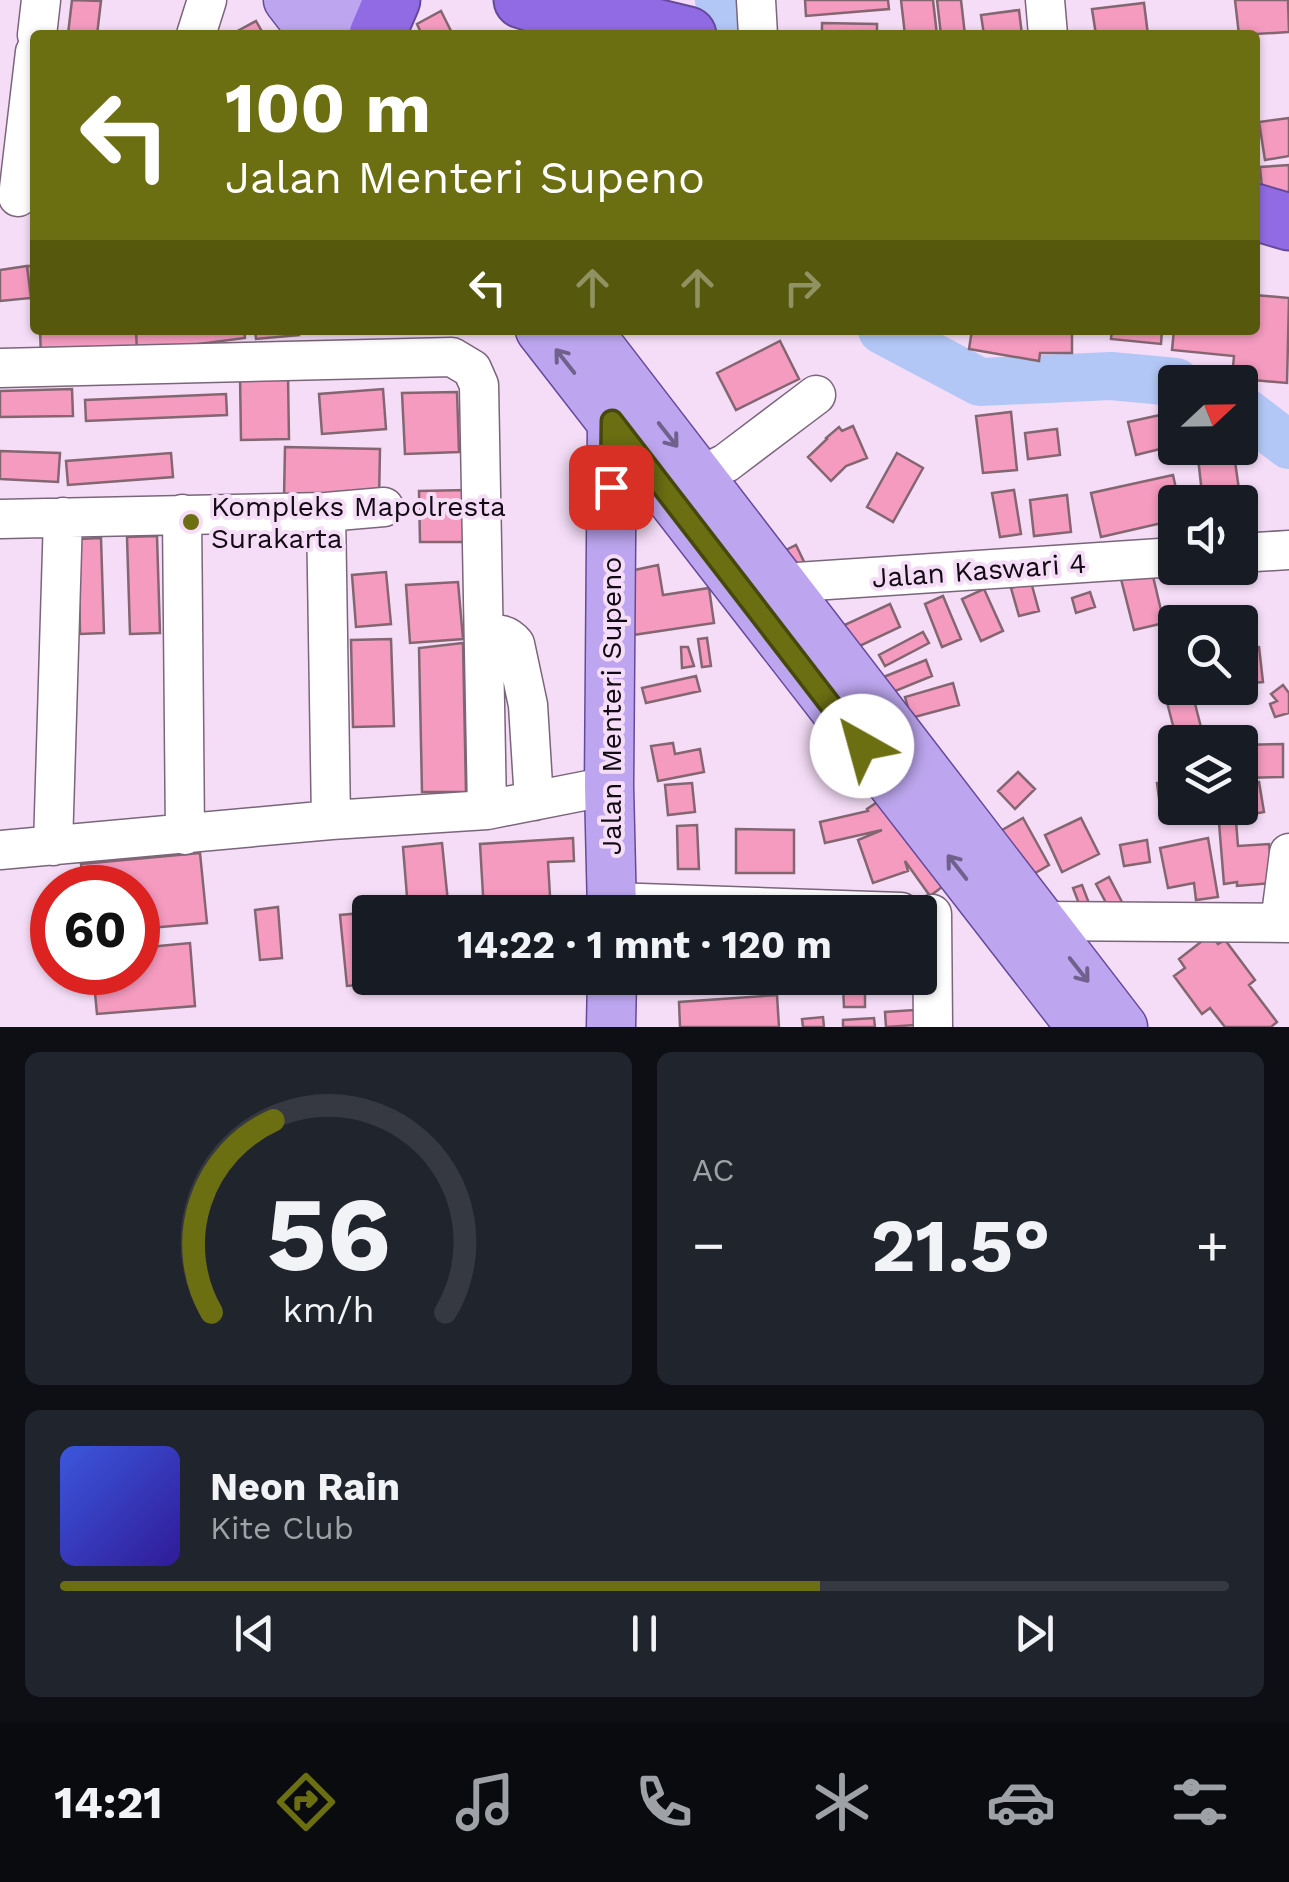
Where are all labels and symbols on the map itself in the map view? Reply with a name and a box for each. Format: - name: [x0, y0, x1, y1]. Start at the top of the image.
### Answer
- one-way arrow: [554, 349, 576, 375]
- north arrow: [1158, 365, 1258, 465]
- one-way arrow: [657, 421, 678, 448]
- pin: [569, 445, 654, 530]
- place label: Kompleks Mapolresta Surakarta: [211, 490, 506, 555]
- marker: Kompleks Mapolresta Surakarta: [180, 511, 202, 533]
- street label: Jalan Kaswari 4: [871, 547, 1087, 594]
- street label: Jalan Menteri Supeno: [595, 557, 628, 855]
- position arrow: [810, 694, 914, 798]
- one-way arrow: [947, 854, 968, 881]
- speed limit sign: 60: [30, 865, 160, 995]
- one-way arrow: [1068, 957, 1090, 983]

